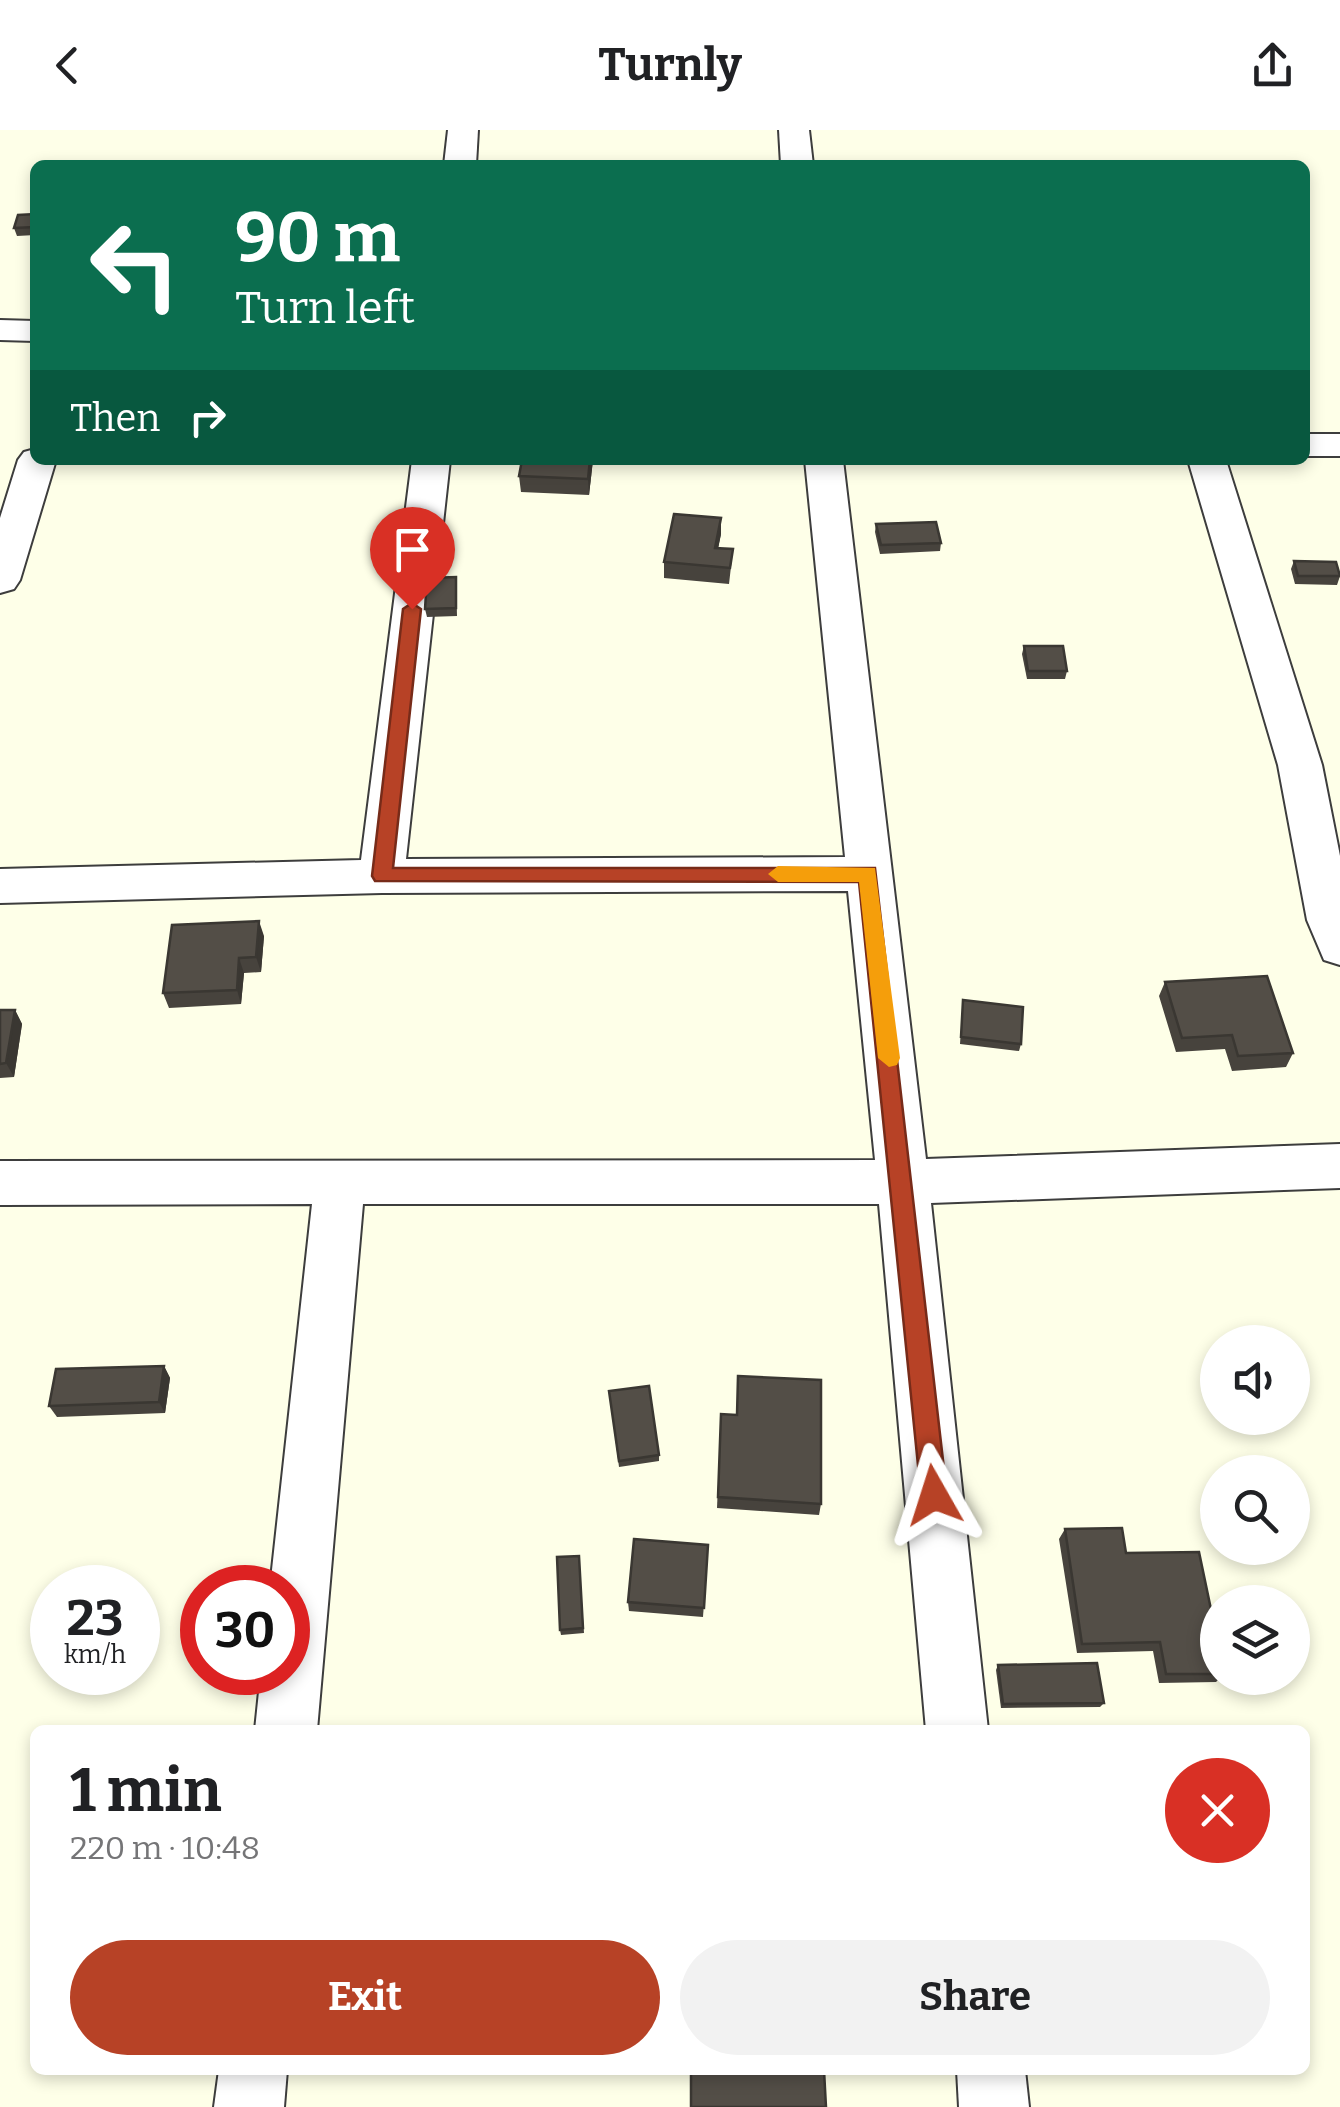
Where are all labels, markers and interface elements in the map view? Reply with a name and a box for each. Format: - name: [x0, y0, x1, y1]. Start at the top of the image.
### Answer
- icon: back: [40, 38, 95, 93]
- text: Turnly: [598, 38, 742, 92]
- icon: share: [1245, 38, 1300, 93]
- text: 90 m: [235, 196, 400, 280]
- icon: left: [70, 200, 200, 330]
- text: Turn left: [235, 281, 415, 335]
- icon: right: [180, 390, 235, 445]
- text: Then: [70, 395, 160, 441]
- pin: [370, 507, 455, 610]
- icon: arrive: [385, 522, 440, 577]
- map controls: [1200, 1325, 1310, 1695]
- button: sound: [1200, 1325, 1310, 1435]
- position arrow: [882, 1443, 986, 1547]
- button: search: [1200, 1455, 1310, 1565]
- speed limit sign: 30: [180, 1565, 310, 1695]
- button: layers: [1200, 1585, 1310, 1695]
- text: 23: [67, 1588, 123, 1648]
- text: km/h: [64, 1640, 126, 1670]
- text: 1 min: [70, 1755, 222, 1827]
- button: close: [1165, 1758, 1270, 1863]
- text: 220 m · 10:48: [70, 1829, 260, 1867]
- button: Exit: [70, 1940, 660, 2055]
- button: Share: [680, 1940, 1270, 2055]

